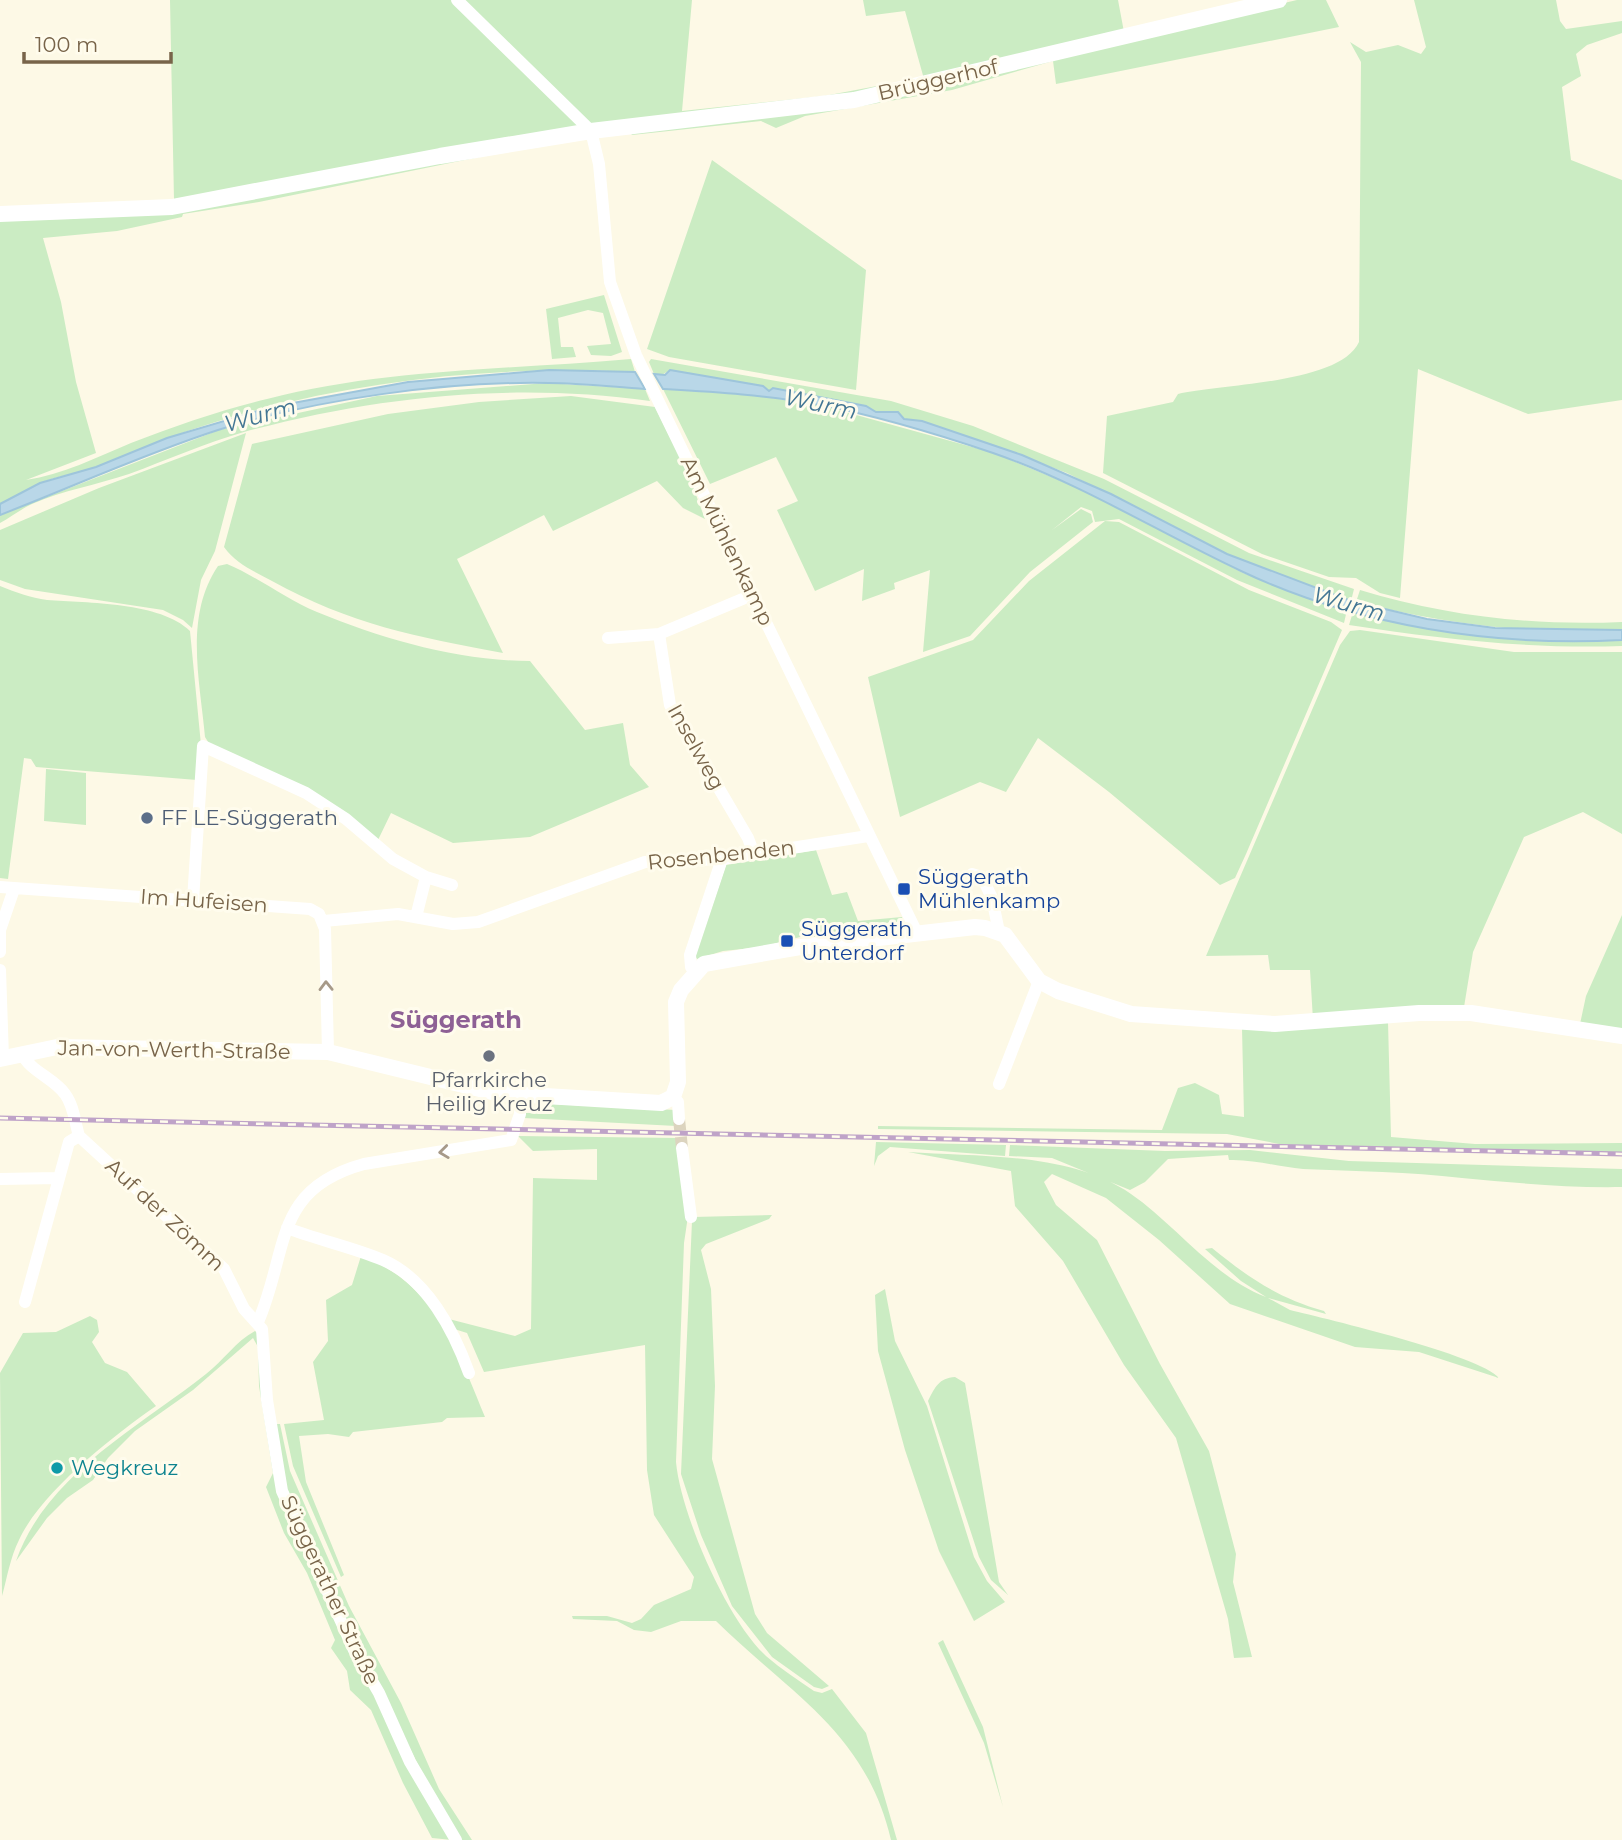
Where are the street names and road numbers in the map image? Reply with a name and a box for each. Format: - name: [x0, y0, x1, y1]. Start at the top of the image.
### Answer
- street label: Brüggerhof: [875, 53, 1001, 105]
- street label: Am Mühlenkamp: [676, 452, 779, 629]
- street label: Inselweg: [663, 699, 730, 794]
- street label: Rosenbenden: [646, 834, 796, 875]
- street label: Im Hufeisen: [139, 884, 269, 917]
- street label: Jan-von-Werth-Straße: [56, 1035, 291, 1064]
- street label: Auf der Zömm: [101, 1153, 230, 1276]
- street label: Süggerather Straße: [276, 1491, 385, 1688]

